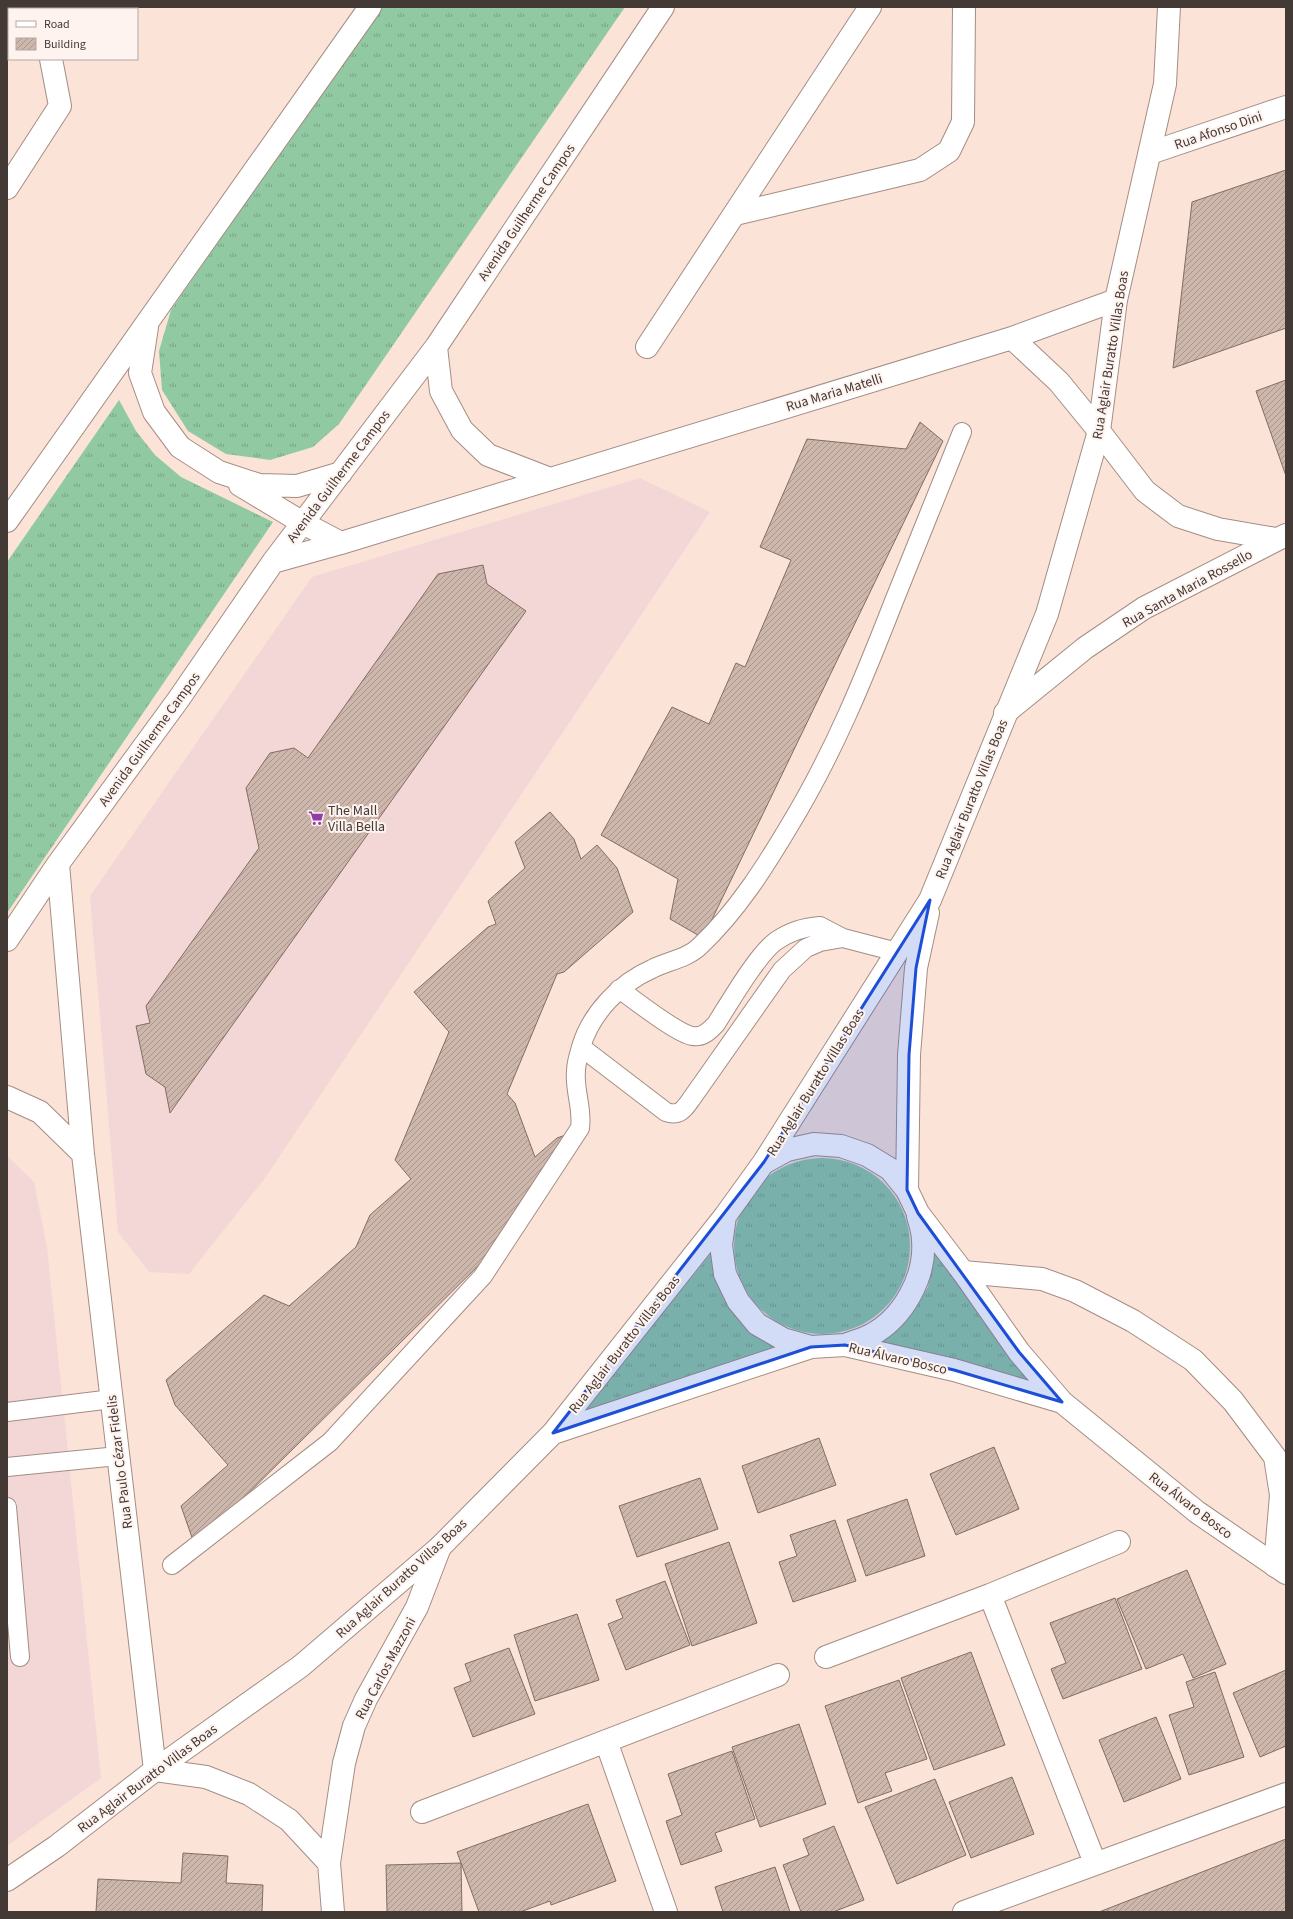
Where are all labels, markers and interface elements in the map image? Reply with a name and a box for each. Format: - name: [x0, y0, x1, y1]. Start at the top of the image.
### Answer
- legend: [8, 8, 138, 60]
- text: Road: [44, 16, 70, 33]
- text: Building: [44, 36, 86, 53]
- street label: Rua Afonso Dini: [1172, 107, 1265, 155]
- street label: Avenida Guilherme Campos: [473, 140, 580, 285]
- street label: Rua Aglair Buratto Villas Boas: [1088, 269, 1134, 441]
- street label: Rua Maria Matelli: [784, 369, 885, 417]
- street label: Avenida Guilherme Campos: [282, 406, 395, 547]
- street label: Rua Santa Maria Rossello: [1119, 545, 1256, 633]
- street label: Avenida Guilherme Campos: [94, 668, 205, 811]
- street label: Rua Aglair Buratto Villas Boas: [931, 716, 1013, 882]
- place label: The Mall Villa Bella: [328, 801, 385, 837]
- supermarket icon: The Mall Villa Bella: [307, 809, 325, 827]
- street label: Rua Aglair Buratto Villas Boas: [762, 1005, 870, 1160]
- street label: Rua Aglair Buratto Villas Boas: [564, 1271, 685, 1418]
- street label: Rua Álvaro Bosco: [847, 1338, 949, 1380]
- street label: Rua Paulo Cézar Fidelis: [102, 1394, 138, 1530]
- street label: Rua Álvaro Bosco: [1144, 1468, 1236, 1544]
- street label: Rua Aglair Buratto Villas Boas: [332, 1514, 472, 1643]
- street label: Rua Carlos Mazzoni: [351, 1614, 421, 1723]
- street label: Rua Aglair Buratto Villas Boas: [73, 1719, 222, 1838]

